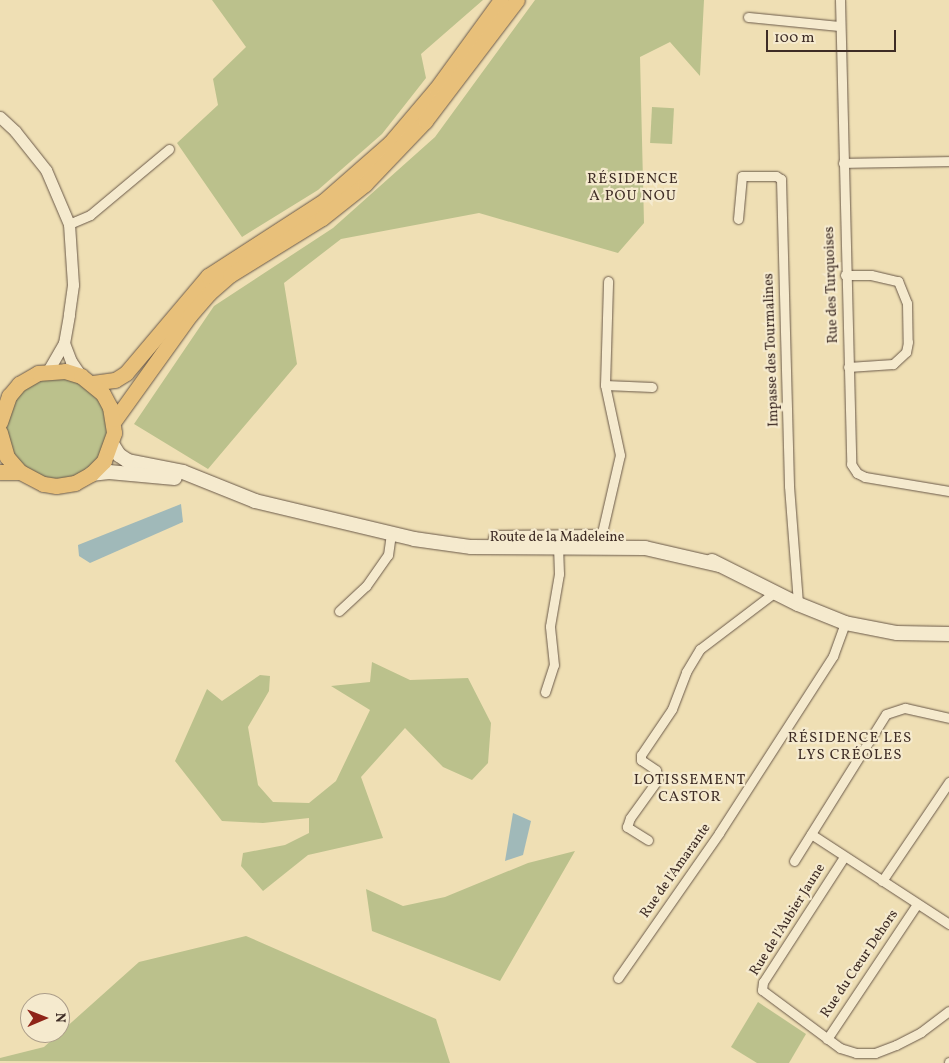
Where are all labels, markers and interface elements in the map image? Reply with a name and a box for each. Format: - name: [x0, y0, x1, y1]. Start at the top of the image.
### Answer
- scale bar: [769, 20, 899, 52]
- text: 100 m: [774, 28, 814, 49]
- district label: RÉSIDENCE A POU NOU: [586, 170, 680, 205]
- street label: Rue des Turquoises: [822, 226, 842, 344]
- street label: Impasse des Tourmalines: [761, 273, 783, 427]
- street label: Route de la Madeleine: [490, 530, 624, 546]
- district label: RÉSIDENCE LES LYS CRÉOLES: [786, 729, 914, 764]
- district label: LOTISSEMENT CASTOR: [632, 771, 748, 806]
- street label: Rue de l'Amarante: [637, 820, 715, 922]
- street label: Rue de l'Aubier Jaune: [747, 861, 829, 979]
- street label: Rue du Cœur Dehors: [818, 907, 902, 1021]
- north arrow: [20, 993, 70, 1043]
- text: N: [50, 1012, 69, 1023]

